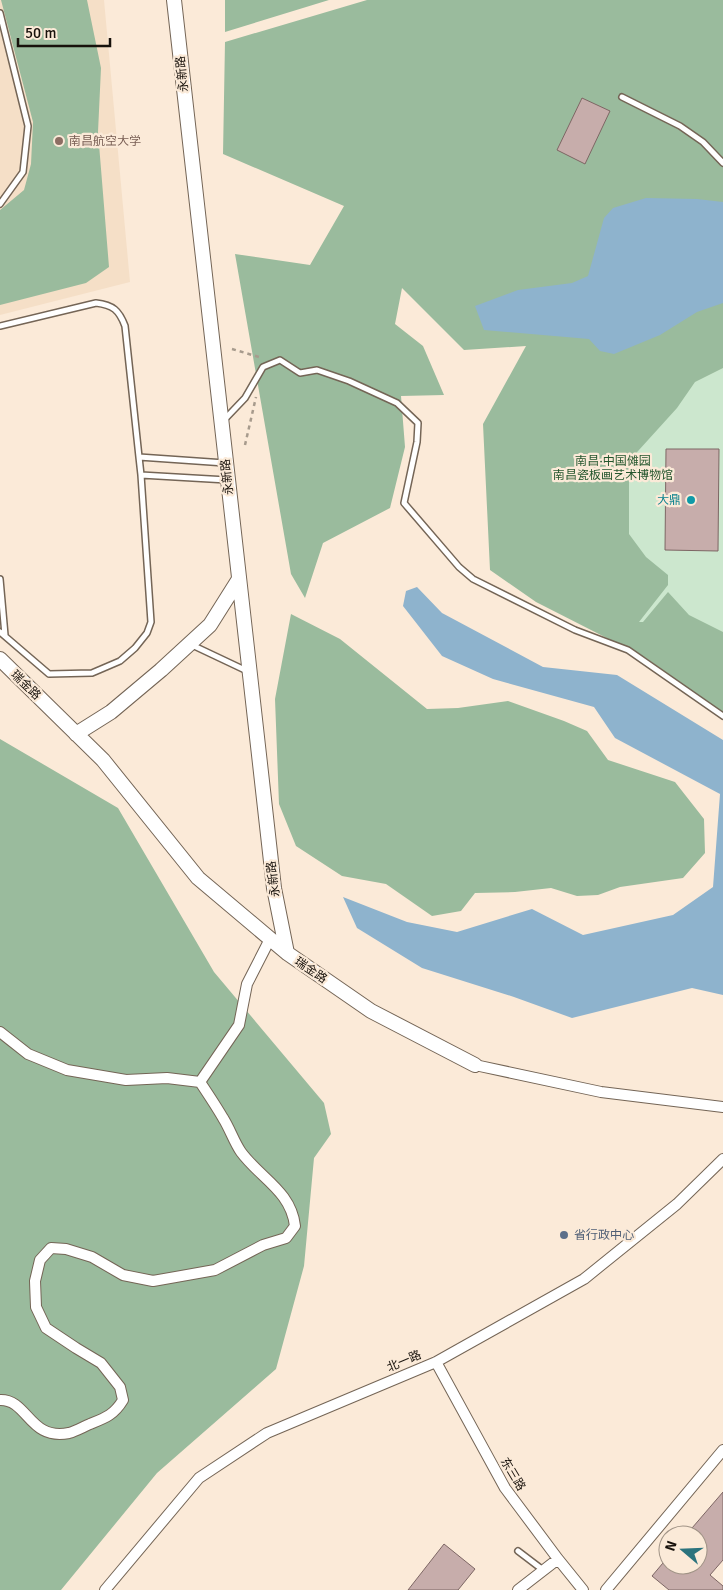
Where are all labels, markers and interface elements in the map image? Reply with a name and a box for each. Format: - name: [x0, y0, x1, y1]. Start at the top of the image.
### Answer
- scale bar: [18, 15, 110, 47]
- text: 50 m: [25, 24, 56, 42]
- street label: 永新路: [173, 55, 192, 93]
- place label: 南昌航空大学: [69, 134, 141, 149]
- marker: 南昌航空大学: [53, 135, 65, 147]
- park label: 南昌·中国傩园 南昌瓷板画艺术博物馆: [553, 454, 673, 483]
- street label: 永新路: [218, 458, 237, 496]
- place label: 大鼎: [657, 493, 681, 508]
- marker: 大鼎: [685, 494, 697, 506]
- street label: 瑞金路: [7, 667, 44, 703]
- street label: 永新路: [264, 860, 283, 898]
- street label: 瑞金路: [292, 954, 330, 987]
- place label: 省行政中心: [574, 1228, 634, 1243]
- marker: 省行政中心: [558, 1229, 570, 1241]
- street label: 北一路: [385, 1348, 424, 1375]
- street label: 东三路: [497, 1455, 528, 1494]
- north arrow: [658, 1525, 708, 1575]
- text: N: [662, 1539, 681, 1553]

